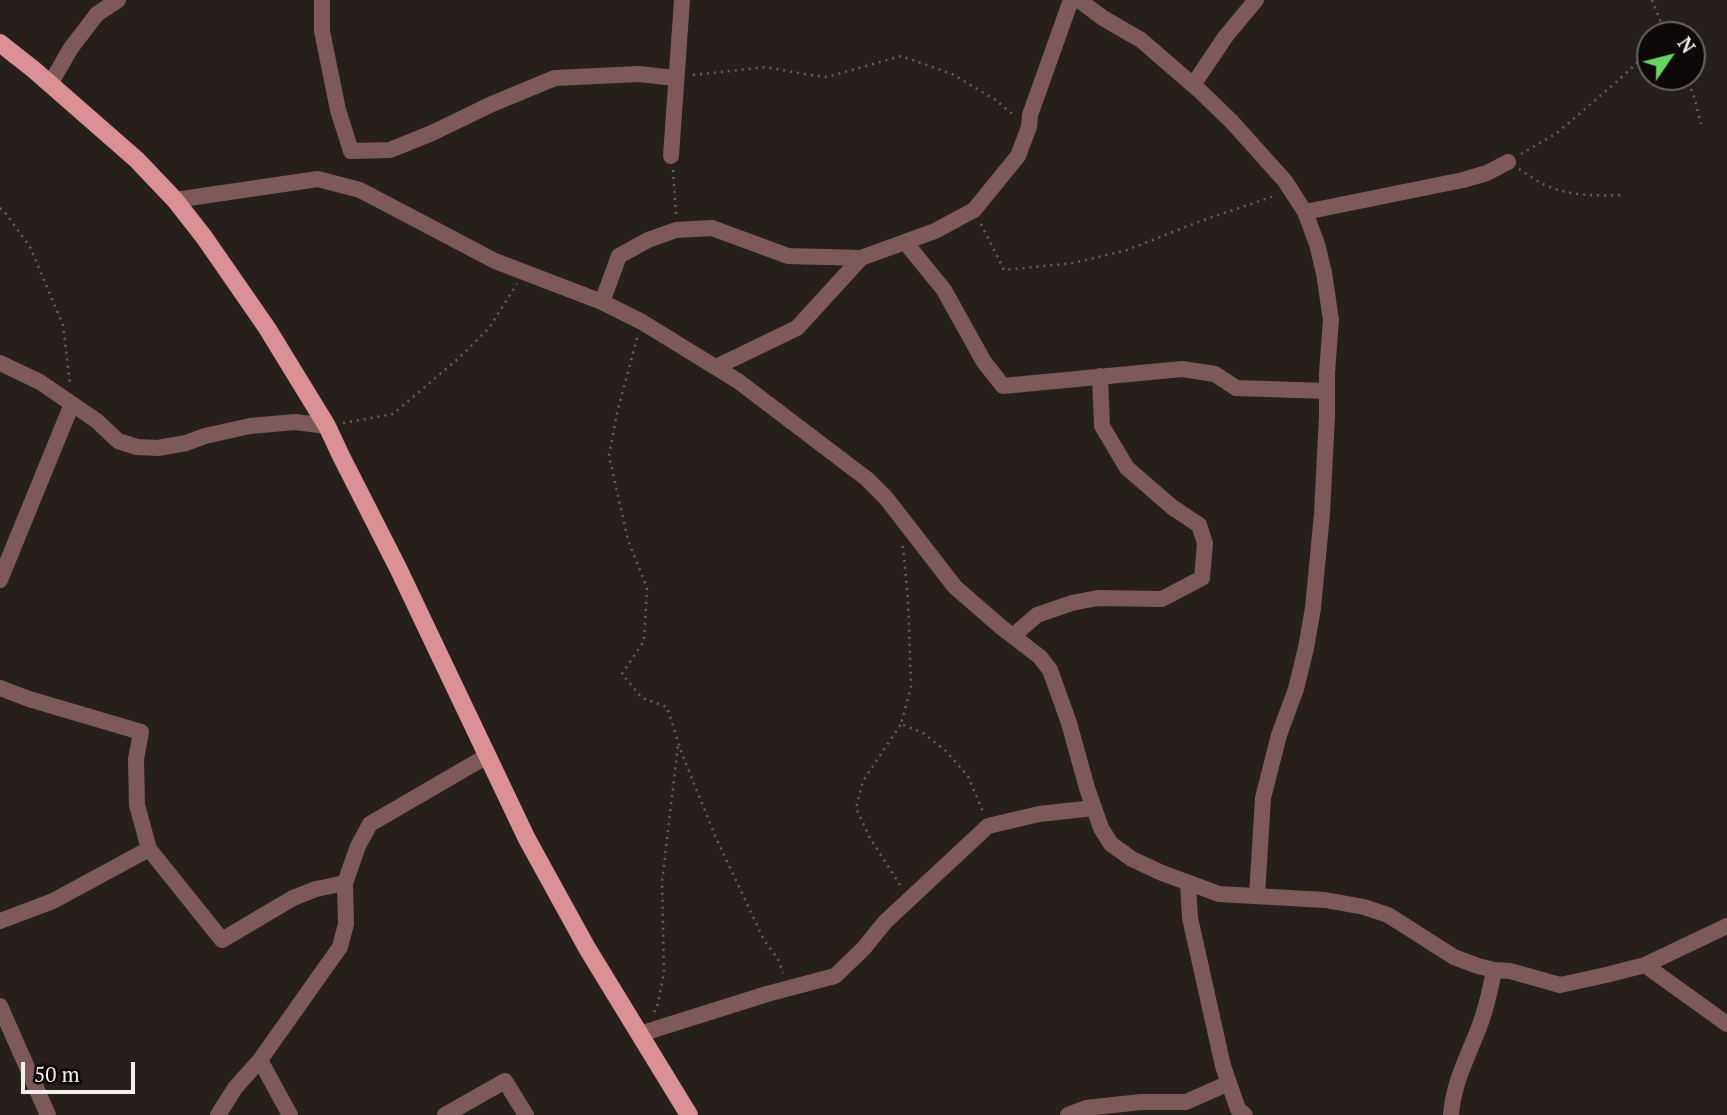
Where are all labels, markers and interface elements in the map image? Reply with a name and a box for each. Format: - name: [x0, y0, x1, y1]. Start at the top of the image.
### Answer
- north arrow: [1636, 21, 1706, 91]
- text: N: [1673, 32, 1701, 58]
- scale bar: [24, 1048, 138, 1092]
- text: 50 m: [34, 1060, 80, 1088]

